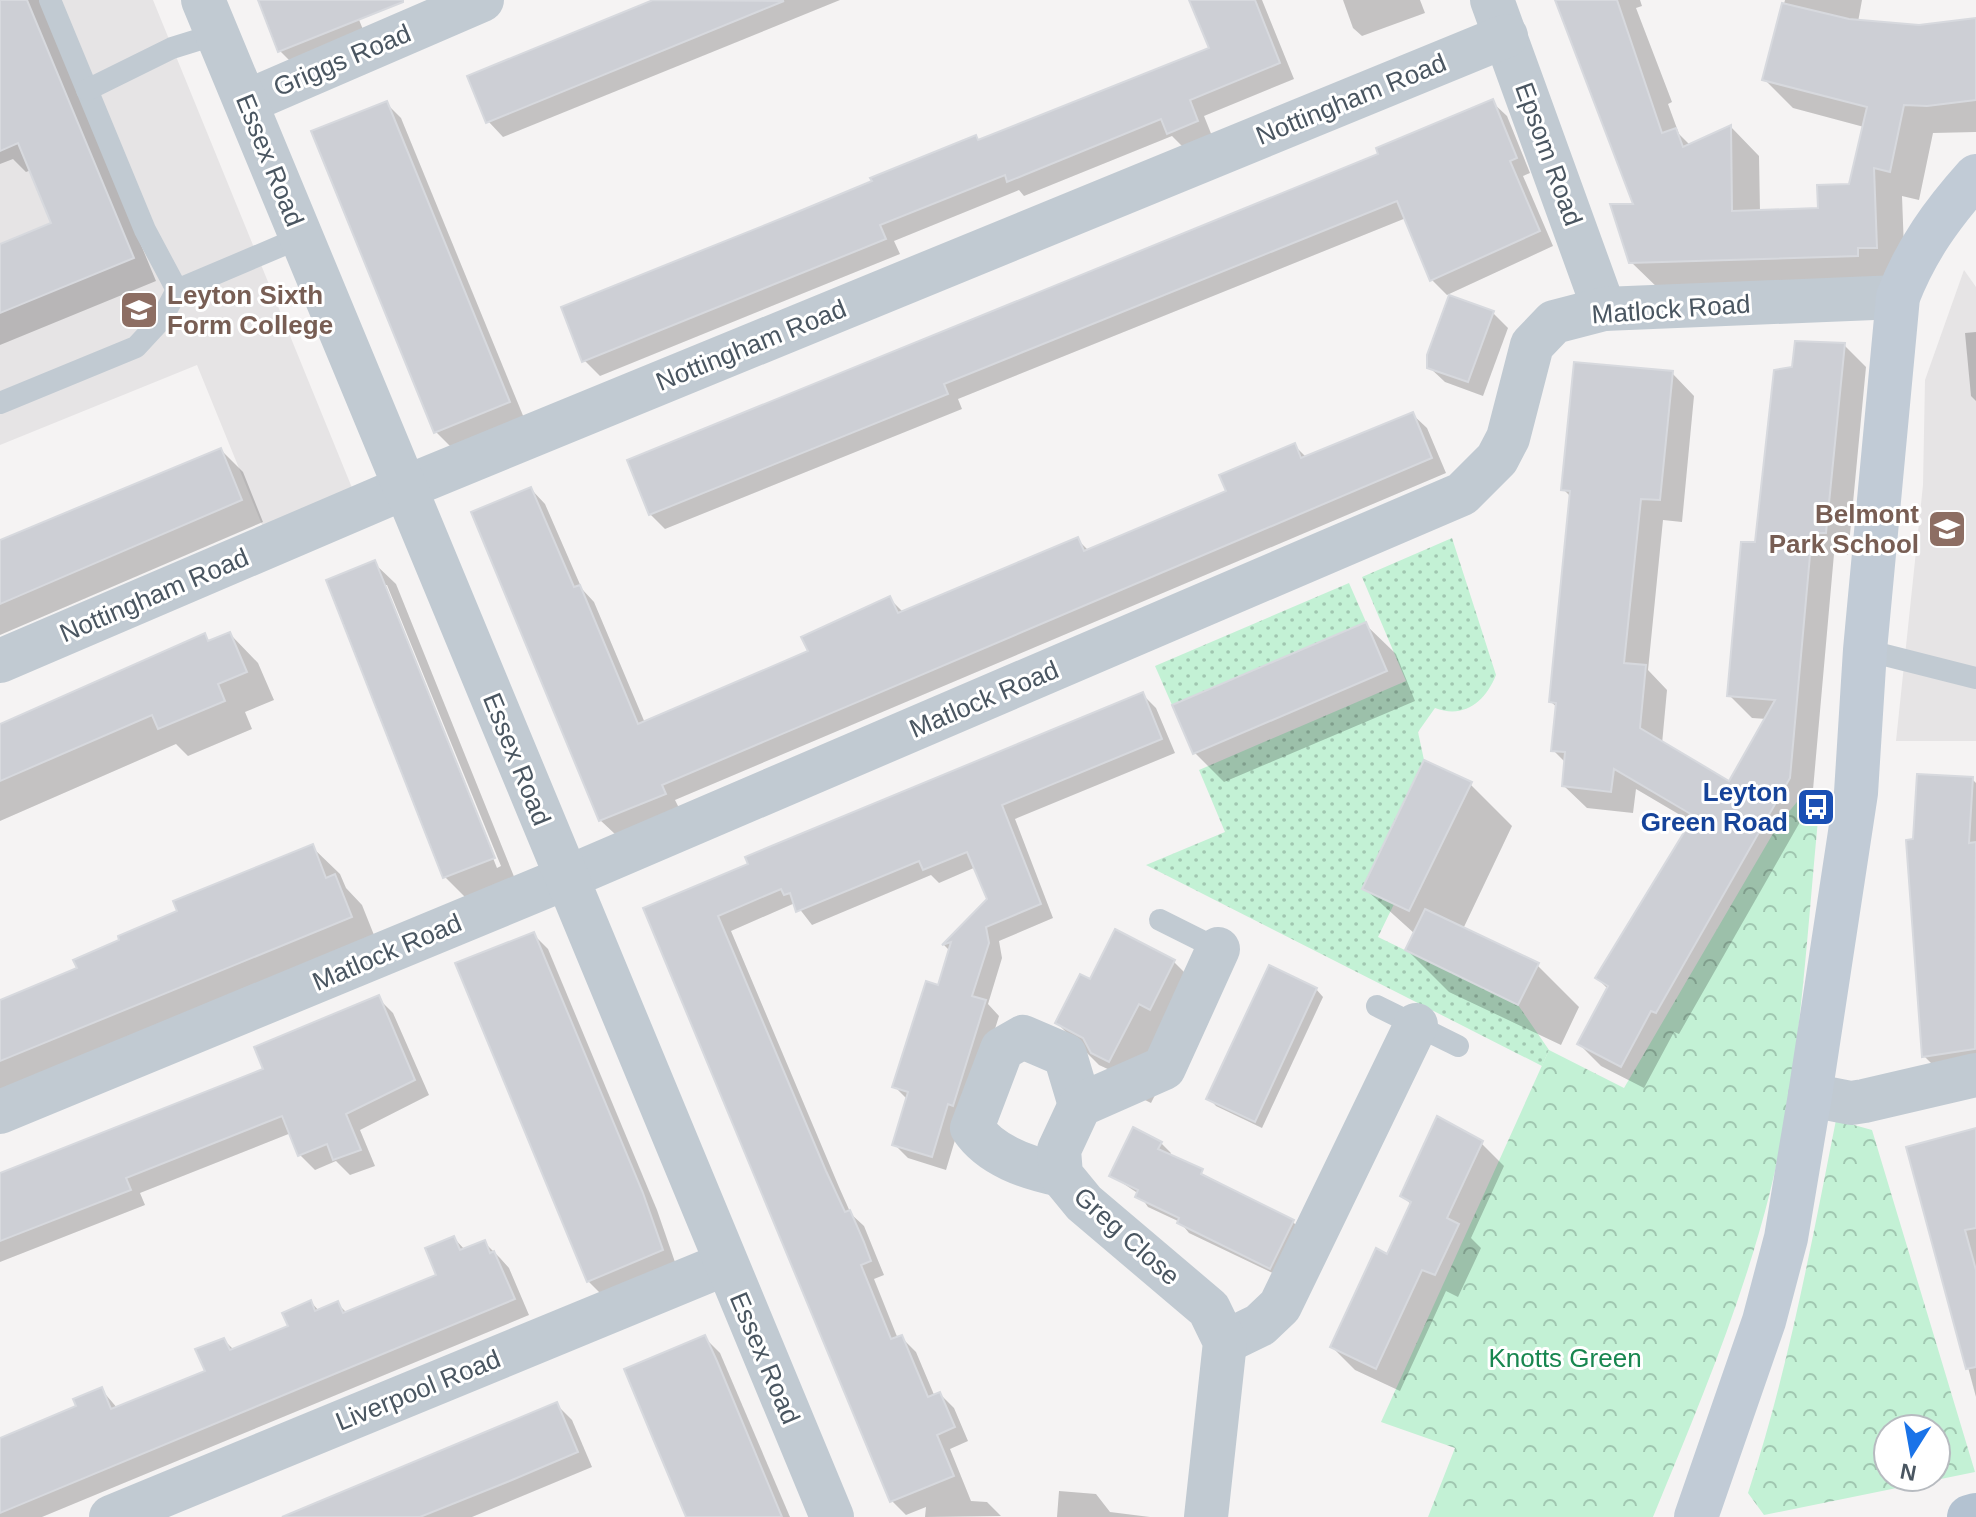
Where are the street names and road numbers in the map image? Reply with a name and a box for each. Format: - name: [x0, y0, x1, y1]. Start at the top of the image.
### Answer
- street label: Griggs Road: [269, 18, 415, 102]
- street label: Nottingham Road: [1252, 47, 1450, 151]
- street label: Epsom Road: [1509, 78, 1589, 230]
- street label: Essex Road: [230, 89, 310, 231]
- street label: Matlock Road: [1591, 288, 1751, 330]
- street label: Nottingham Road: [652, 293, 850, 397]
- street label: Nottingham Road: [55, 542, 253, 648]
- street label: Matlock Road: [905, 654, 1063, 744]
- street label: Essex Road: [477, 688, 557, 830]
- street label: Matlock Road: [308, 907, 466, 997]
- street label: Greg Close: [1068, 1181, 1186, 1291]
- street label: Essex Road: [724, 1288, 806, 1428]
- street label: Liverpool Road: [331, 1343, 505, 1437]

